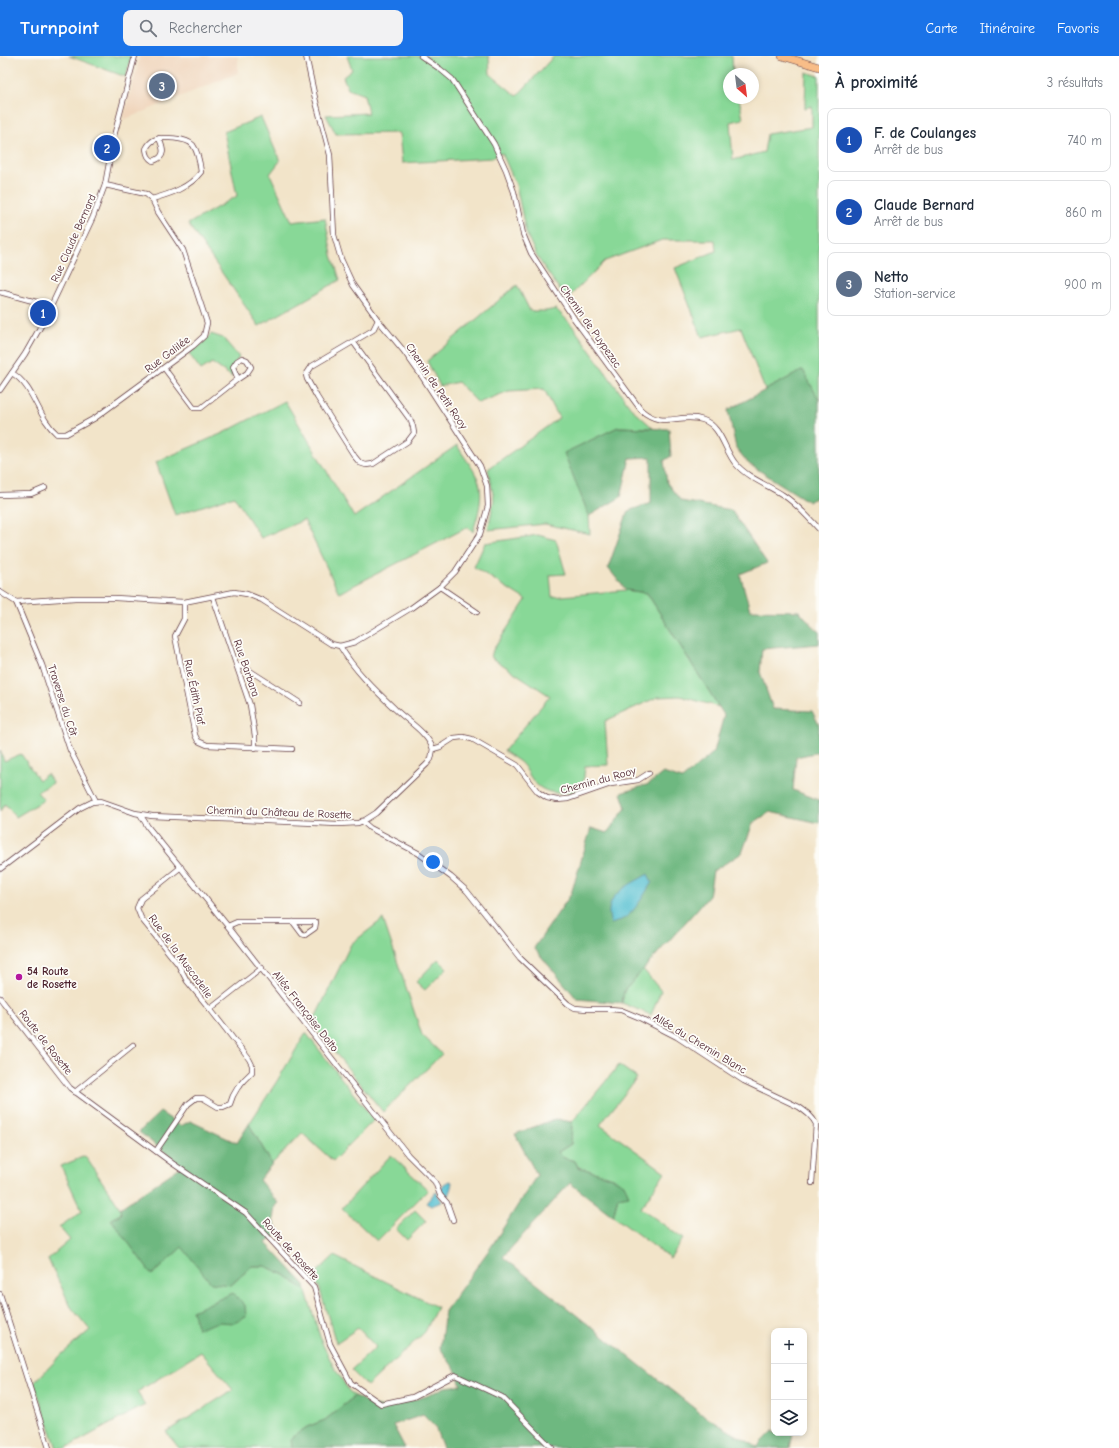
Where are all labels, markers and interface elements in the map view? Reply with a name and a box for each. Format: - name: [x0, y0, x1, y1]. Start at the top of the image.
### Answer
- search box: [123, 10, 403, 46]
- text: Turnpoint: [20, 17, 99, 39]
- icon: search: [137, 17, 159, 39]
- text: Rechercher: [169, 19, 242, 37]
- text: Carte: [926, 20, 958, 37]
- text: Itinéraire: [980, 20, 1035, 37]
- text: Favoris: [1057, 20, 1099, 37]
- north arrow: [723, 68, 759, 104]
- pin: 3: [149, 71, 175, 101]
- text: À proximité: [835, 73, 918, 92]
- text: 3 résultats: [1047, 75, 1103, 90]
- text: F. de Coulanges: [874, 124, 976, 142]
- pin: 2: [94, 133, 120, 163]
- text: 1: [846, 133, 852, 148]
- text: 740 m: [1068, 133, 1102, 148]
- text: Arrêt de bus: [874, 142, 943, 157]
- street label: Rue Claude Bernard: [48, 192, 99, 284]
- text: Claude Bernard: [874, 196, 974, 214]
- text: 2: [846, 205, 852, 220]
- text: 860 m: [1065, 205, 1102, 220]
- text: Arrêt de bus: [874, 214, 943, 229]
- text: Netto: [874, 268, 908, 286]
- text: 3: [846, 277, 852, 292]
- text: 900 m: [1064, 277, 1102, 292]
- street label: Chemin de Puypezac: [557, 282, 624, 371]
- text: Station-service: [874, 286, 955, 301]
- pin: 1: [30, 298, 56, 328]
- street label: Rue Galilée: [142, 333, 193, 376]
- street label: Chemin de Petit Rooy: [403, 341, 470, 432]
- street label: Rue Barbara: [231, 638, 262, 698]
- street label: Rue Édith Piaf: [181, 658, 209, 727]
- street label: Traverse du Côt: [45, 663, 80, 738]
- street label: Chemin du Rooy: [559, 764, 637, 797]
- street label: Chemin du Château de Rosette: [206, 803, 352, 822]
- your location: [423, 852, 443, 872]
- street label: Rue de la Muscadelle: [146, 912, 216, 1001]
- place label: 54 Route de Rosette: [27, 965, 77, 991]
- street label: Allée Françoise Dolto: [270, 968, 341, 1055]
- marker: 54 Route de Rosette: [14, 972, 24, 982]
- street label: Route de Rosette: [16, 1007, 75, 1078]
- street label: Allée du Chemin Blanc: [651, 1010, 749, 1077]
- street label: Route de Rosette: [259, 1216, 322, 1283]
- map controls: [771, 1328, 807, 1436]
- button: +: [771, 1328, 807, 1364]
- button: −: [771, 1364, 807, 1400]
- button: layers: [771, 1400, 807, 1436]

